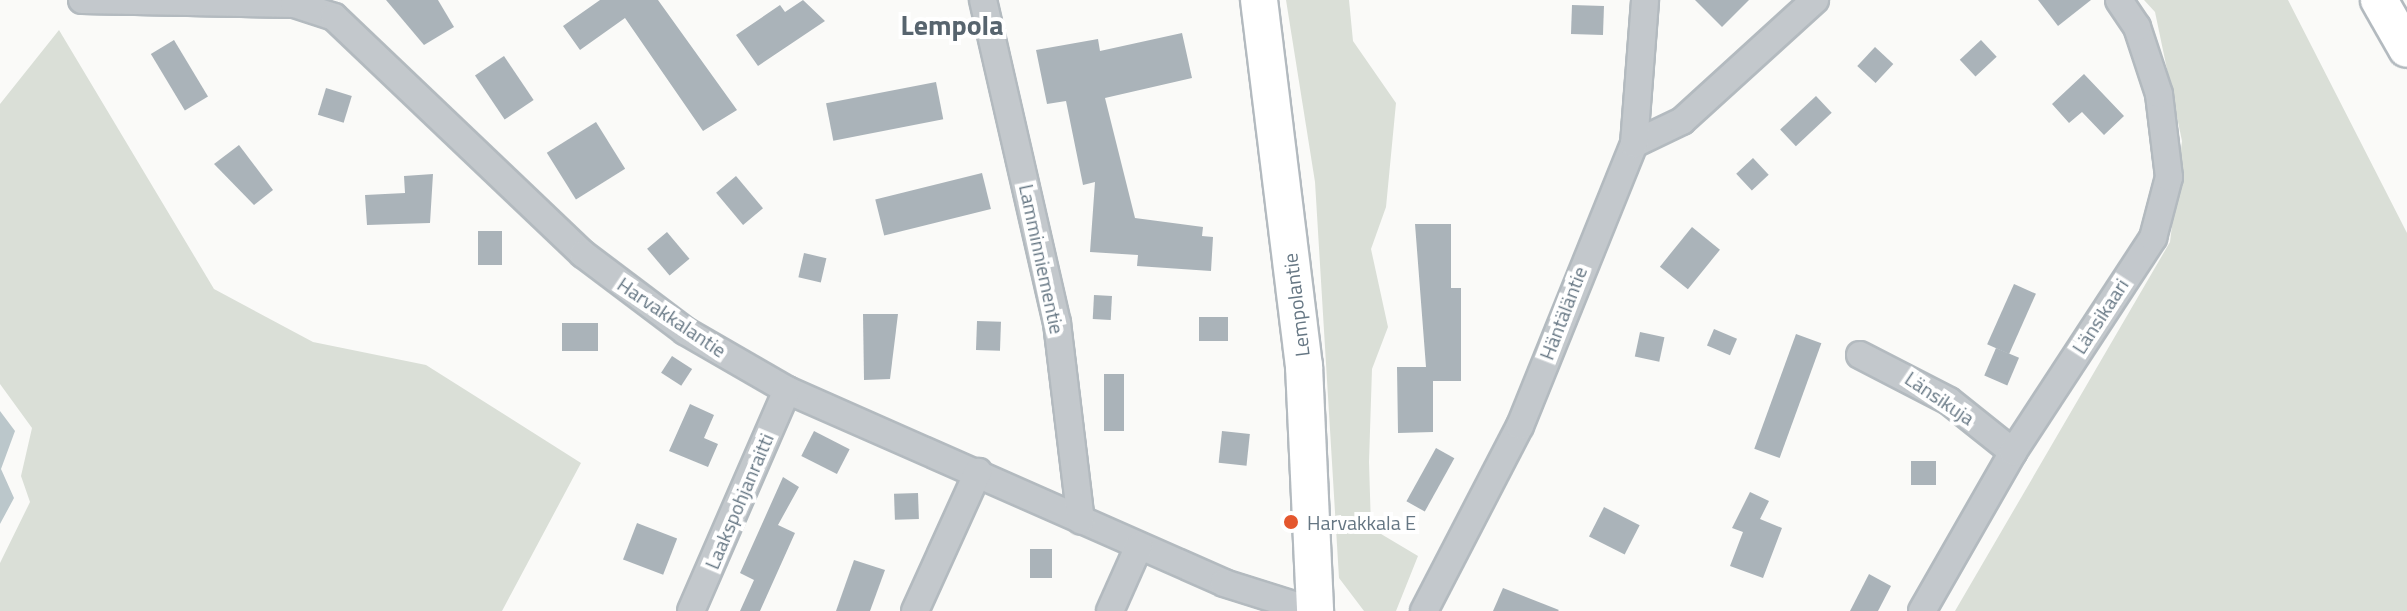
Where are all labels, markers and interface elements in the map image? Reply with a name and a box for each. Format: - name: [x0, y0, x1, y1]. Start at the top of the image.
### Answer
- district label: Lempola: [901, 8, 1003, 42]
- street label: Lamminniementie: [1014, 182, 1070, 336]
- street label: Lempolantie: [1278, 252, 1314, 358]
- street label: Häntäläntie: [1534, 263, 1592, 363]
- street label: Harvakkalantie: [613, 272, 731, 362]
- street label: Länsikaari: [2067, 274, 2133, 358]
- street label: Länsikuja: [1901, 366, 1979, 430]
- street label: Laakspohjanraitti: [700, 429, 778, 573]
- place label: Harvakkala E: [1307, 510, 1416, 534]
- marker: Harvakkala E: [1282, 513, 1300, 531]

